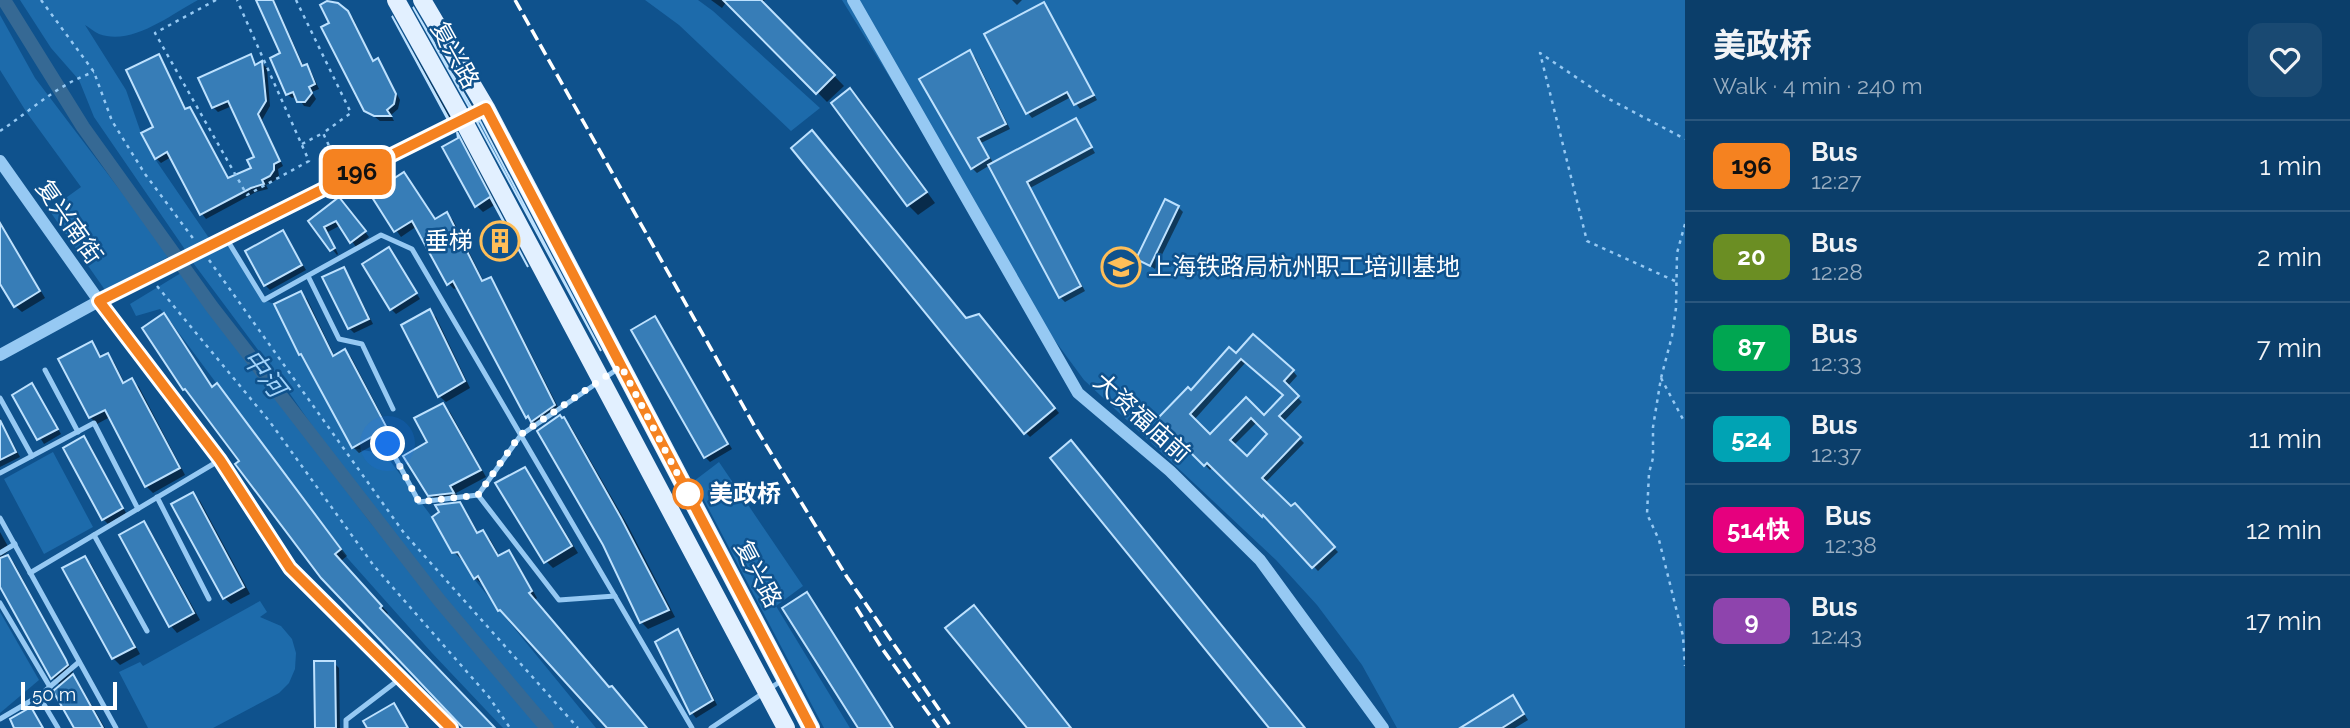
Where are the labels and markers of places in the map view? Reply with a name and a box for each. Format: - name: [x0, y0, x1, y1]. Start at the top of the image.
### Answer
- building icon: 垂梯: [479, 220, 521, 262]
- place label: 垂梯: [425, 226, 473, 255]
- school or university icon: 上海铁路局杭州职工培训基地: [1100, 246, 1142, 288]
- place label: 上海铁路局杭州职工培训基地: [1148, 252, 1460, 281]
- marker: 美政桥: [673, 479, 703, 509]
- place label: 美政桥: [709, 479, 781, 508]

